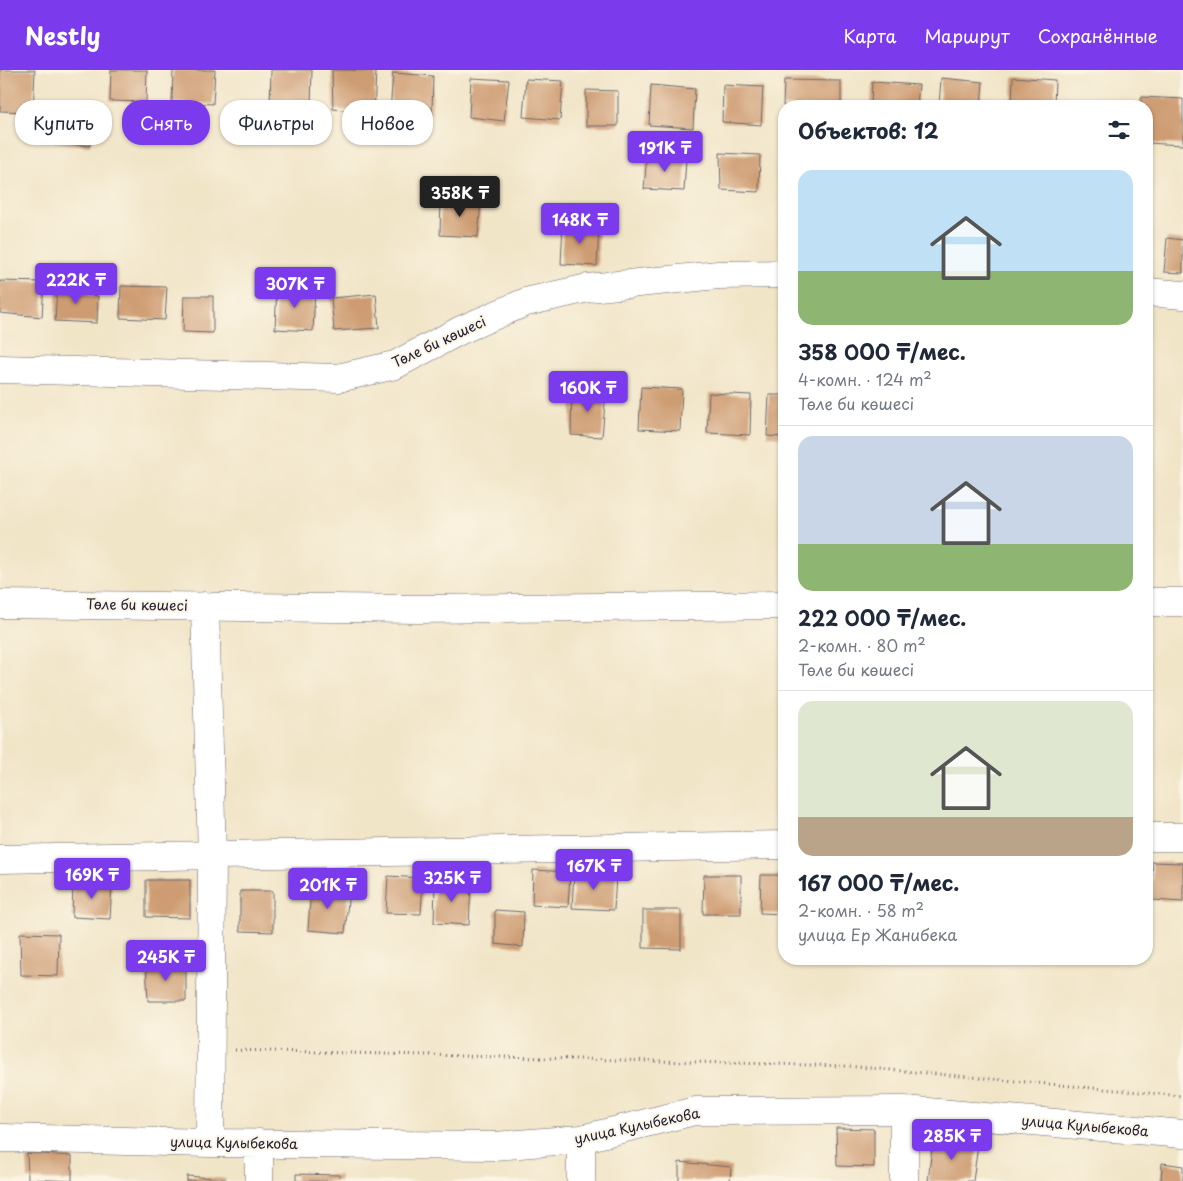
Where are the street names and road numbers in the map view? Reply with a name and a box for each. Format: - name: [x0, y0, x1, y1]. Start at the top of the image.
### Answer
- street label: Төле би көшесі: [388, 311, 489, 373]
- street label: Төле би көшесі: [86, 593, 188, 616]
- street label: улица Кулыбекова: [572, 1102, 702, 1149]
- street label: улица Кулыбекова: [1020, 1109, 1150, 1142]
- street label: улица Кулыбекова: [170, 1131, 298, 1154]

